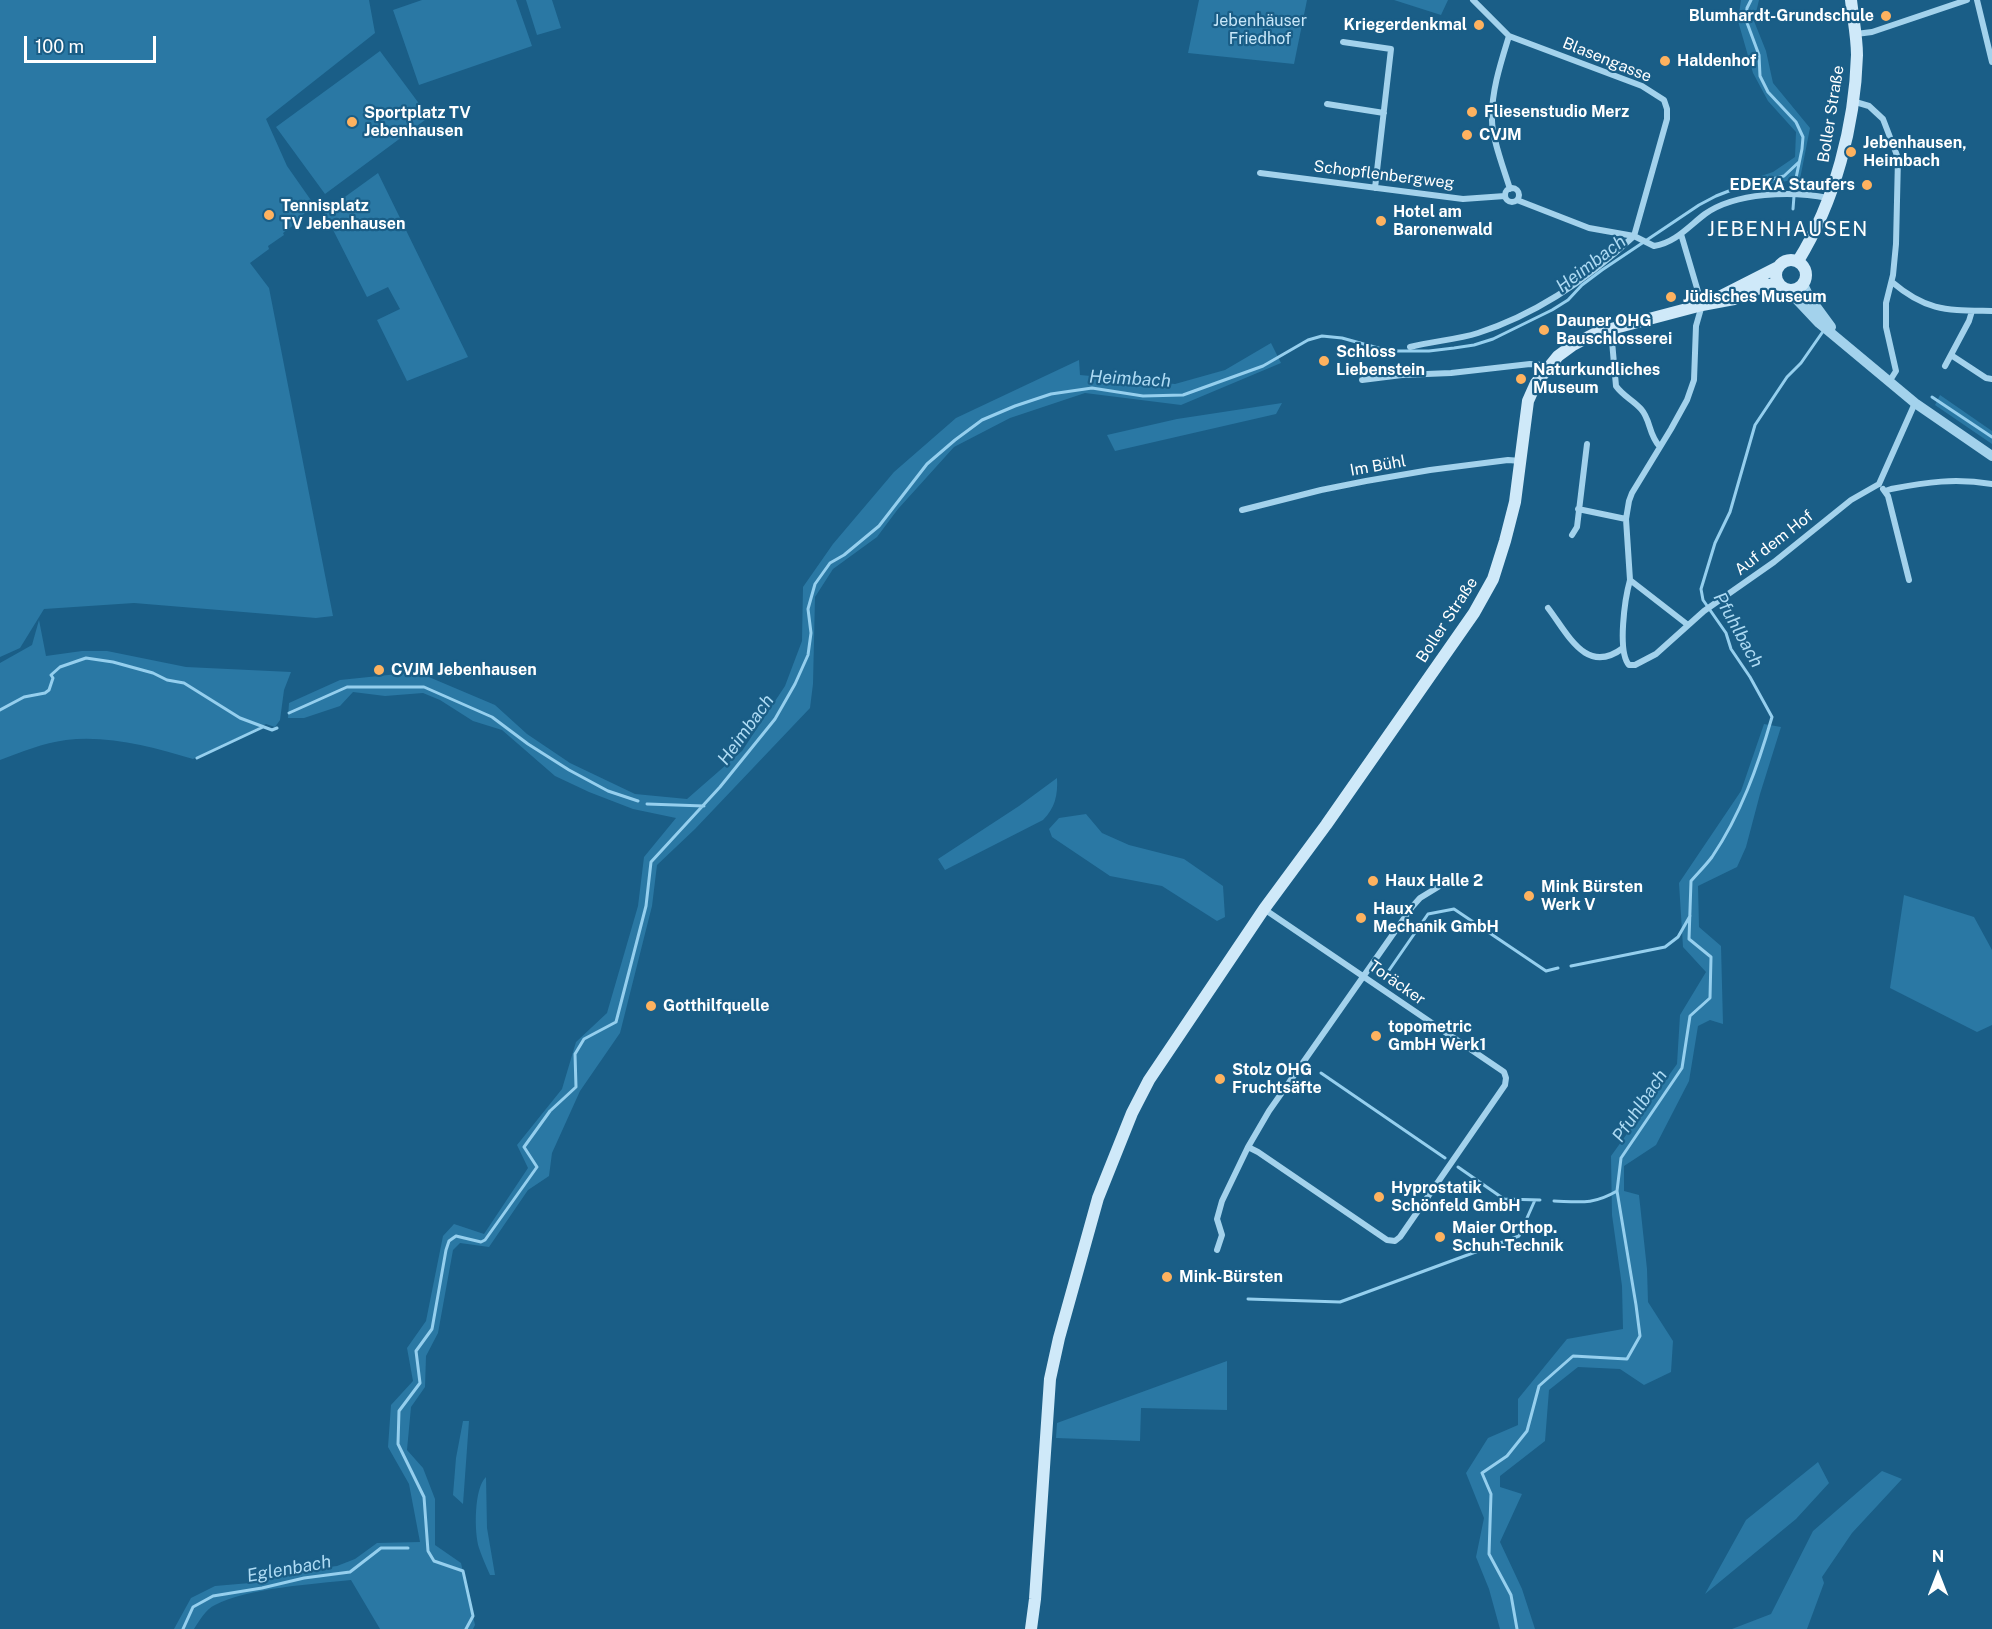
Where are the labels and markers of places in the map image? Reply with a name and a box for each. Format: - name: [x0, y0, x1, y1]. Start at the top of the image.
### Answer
- place label: Blumhardt-Grundschule: [1689, 6, 1874, 26]
- marker: Blumhardt-Grundschule: [1879, 9, 1893, 23]
- place label: Kriegerdenkmal: [1344, 15, 1467, 35]
- marker: Kriegerdenkmal: [1472, 18, 1486, 32]
- place label: Haldenhof: [1677, 51, 1756, 71]
- marker: Haldenhof: [1658, 54, 1672, 68]
- place label: Fliesenstudio Merz: [1484, 102, 1629, 122]
- place label: Sportplatz TV Jebenhausen: [364, 103, 471, 141]
- marker: Fliesenstudio Merz: [1465, 105, 1479, 119]
- marker: Sportplatz TV Jebenhausen: [345, 115, 359, 129]
- place label: CVJM: [1479, 125, 1522, 145]
- marker: CVJM: [1460, 128, 1474, 142]
- place label: Jebenhausen, Heimbach: [1863, 133, 1967, 171]
- marker: Jebenhausen, Heimbach: [1844, 145, 1858, 159]
- place label: EDEKA Staufers: [1730, 175, 1855, 195]
- marker: EDEKA Staufers: [1860, 178, 1874, 192]
- place label: Tennisplatz TV Jebenhausen: [281, 196, 406, 234]
- place label: Hotel am Baronenwald: [1393, 202, 1493, 240]
- marker: Tennisplatz TV Jebenhausen: [262, 208, 276, 222]
- marker: Hotel am Baronenwald: [1374, 214, 1388, 228]
- place label: Jüdisches Museum: [1683, 287, 1827, 307]
- marker: Jüdisches Museum: [1664, 290, 1678, 304]
- place label: Dauner OHG Bauschlosserei: [1556, 311, 1672, 349]
- marker: Dauner OHG Bauschlosserei: [1537, 323, 1551, 337]
- place label: Schloss Liebenstein: [1336, 342, 1425, 380]
- marker: Schloss Liebenstein: [1317, 354, 1331, 368]
- place label: Naturkundliches Museum: [1533, 360, 1660, 398]
- marker: Naturkundliches Museum: [1514, 372, 1528, 386]
- place label: CVJM Jebenhausen: [391, 660, 537, 680]
- marker: CVJM Jebenhausen: [372, 663, 386, 677]
- place label: Haux Halle 2: [1385, 871, 1483, 891]
- marker: Haux Halle 2: [1366, 874, 1380, 888]
- place label: Mink Bürsten Werk V: [1541, 877, 1643, 915]
- marker: Mink Bürsten Werk V: [1522, 889, 1536, 903]
- place label: Haux Mechanik GmbH: [1373, 899, 1499, 937]
- marker: Haux Mechanik GmbH: [1354, 911, 1368, 925]
- place label: Gotthilfquelle: [663, 996, 769, 1016]
- marker: Gotthilfquelle: [644, 999, 658, 1013]
- place label: topometric GmbH Werk1: [1388, 1017, 1486, 1055]
- marker: topometric GmbH Werk1: [1369, 1029, 1383, 1043]
- place label: Stolz OHG Fruchtsäfte: [1232, 1060, 1322, 1098]
- marker: Stolz OHG Fruchtsäfte: [1213, 1072, 1227, 1086]
- place label: Hyprostatik Schönfeld GmbH: [1391, 1178, 1521, 1216]
- marker: Hyprostatik Schönfeld GmbH: [1372, 1190, 1386, 1204]
- place label: Maier Orthop. Schuh-Technik: [1452, 1218, 1564, 1256]
- marker: Maier Orthop. Schuh-Technik: [1433, 1230, 1447, 1244]
- place label: Mink-Bürsten: [1179, 1267, 1283, 1287]
- marker: Mink-Bürsten: [1160, 1270, 1174, 1284]

